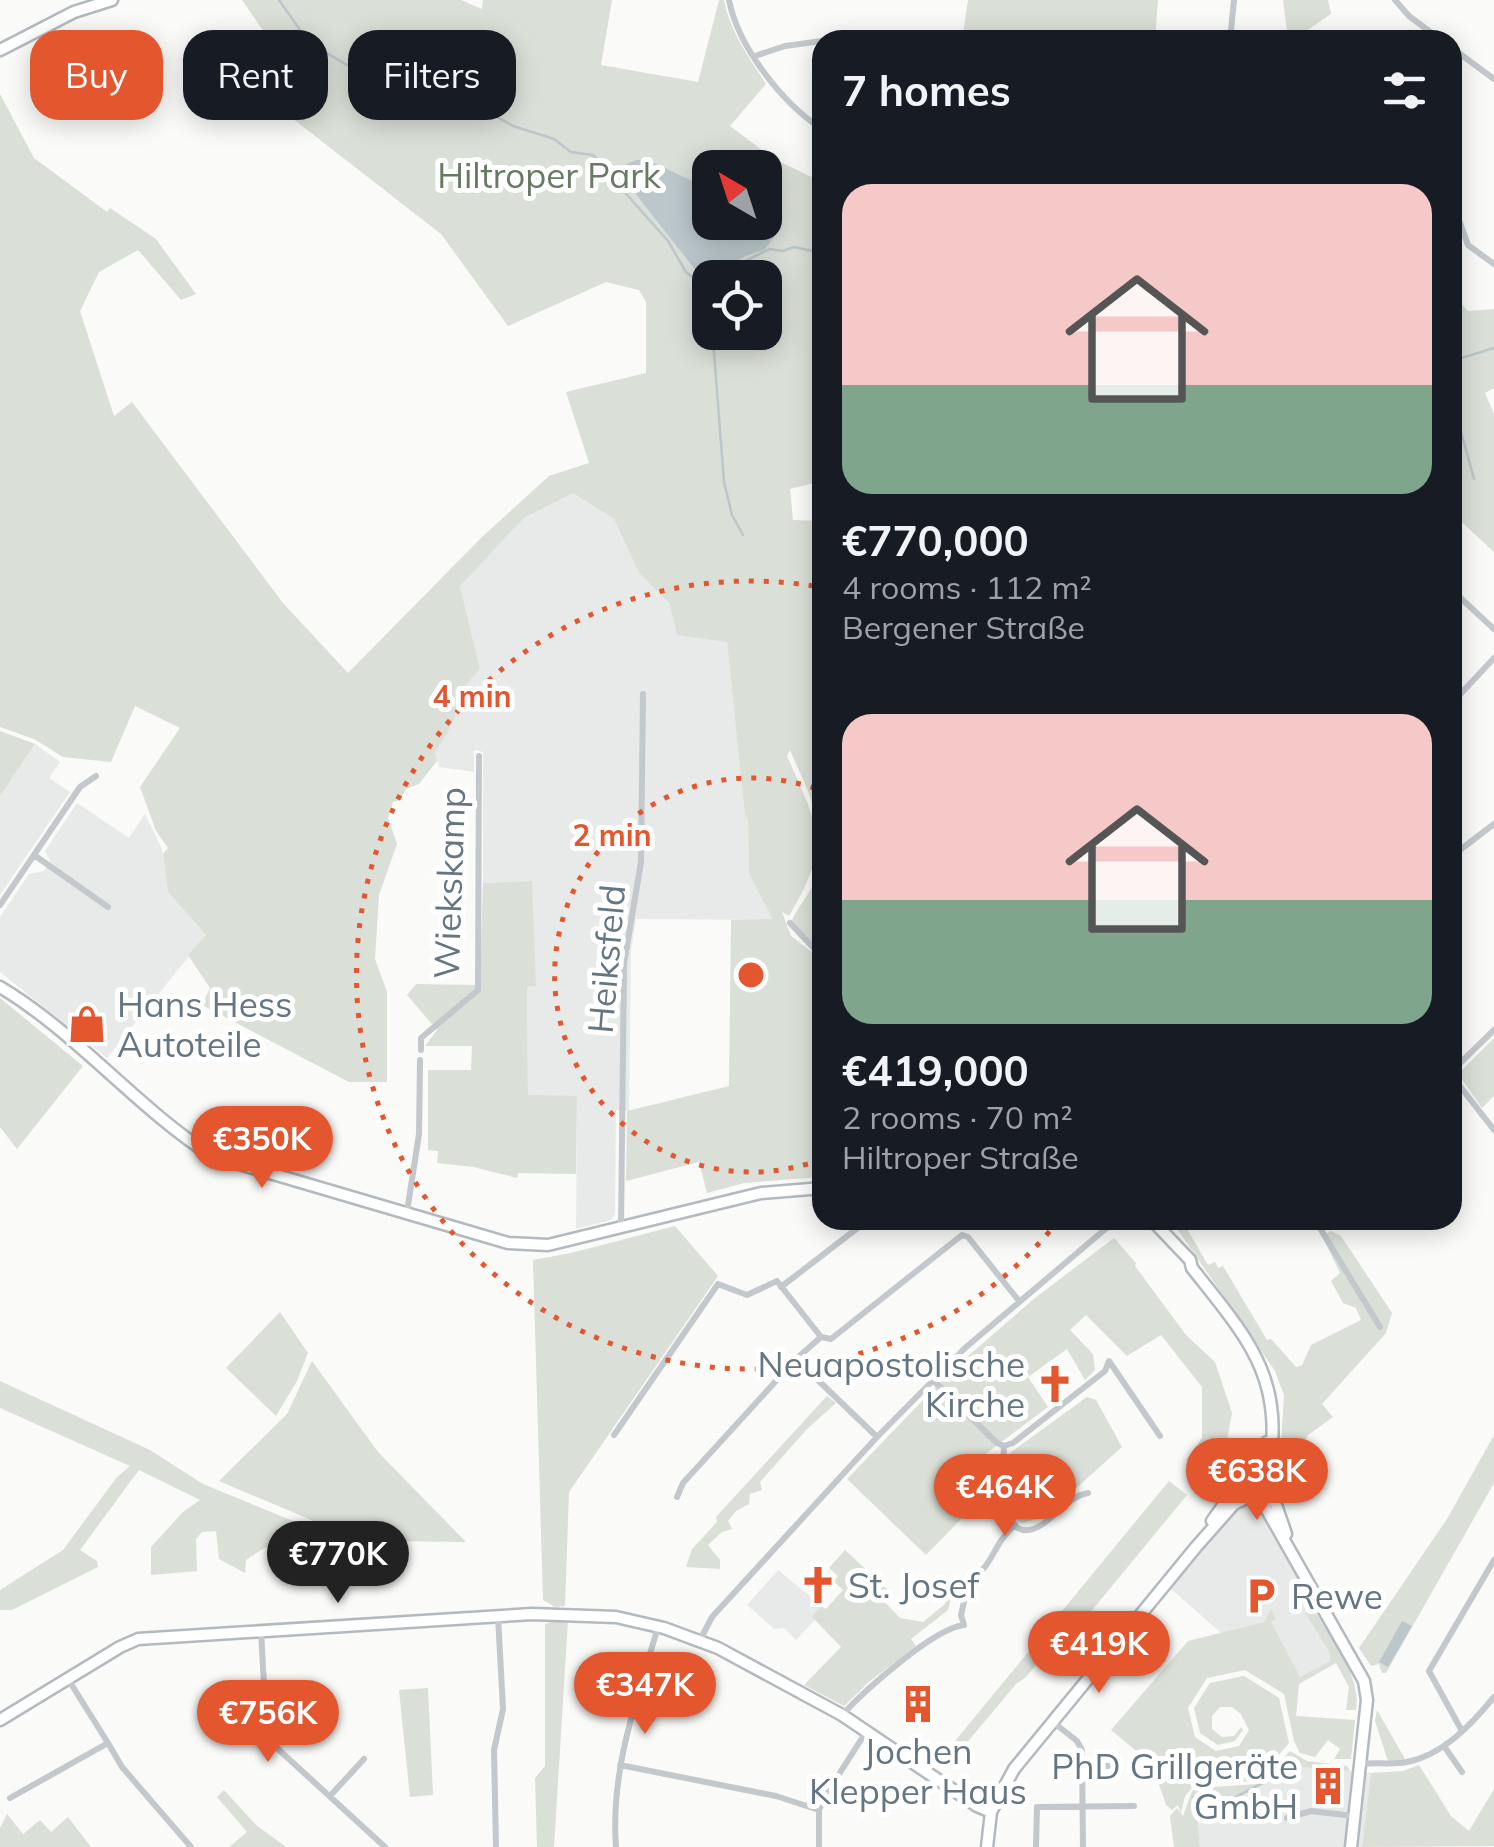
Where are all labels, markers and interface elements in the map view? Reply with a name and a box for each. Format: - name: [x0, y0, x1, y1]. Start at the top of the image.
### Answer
- chip: Buy: [30, 30, 163, 120]
- chip: Rent: [183, 30, 328, 120]
- chip: Filters: [348, 30, 516, 120]
- icon: filters: [1377, 63, 1432, 118]
- text: 7 homes: [842, 64, 1011, 117]
- north arrow: [692, 150, 782, 240]
- map controls: [692, 150, 782, 350]
- park label: Hiltroper Park: [437, 153, 662, 197]
- icon: home: [1047, 249, 1227, 429]
- button: locate: [692, 260, 782, 350]
- text: €770,000: [842, 514, 1029, 567]
- text: 4 rooms · 112 m²: [842, 567, 1092, 607]
- text: Bergener Straße: [842, 607, 1085, 647]
- text: 4 min: [432, 677, 512, 715]
- icon: home: [1047, 779, 1227, 959]
- street label: Wiekskamp: [424, 786, 474, 980]
- text: 2 min: [572, 816, 652, 854]
- street label: Heiksfeld: [578, 883, 634, 1035]
- centre of rings: [733, 957, 769, 993]
- place label: Hans Hess Autoteile: [117, 982, 292, 1066]
- shop icon: Hans Hess Autoteile: [66, 1003, 108, 1045]
- text: €419,000: [842, 1044, 1029, 1097]
- text: 2 rooms · 70 m²: [842, 1097, 1073, 1137]
- pin: €350K: [192, 1106, 332, 1191]
- text: €350K: [213, 1118, 311, 1158]
- text: Hiltroper Straße: [842, 1137, 1079, 1177]
- place label: Neuapostolische Kirche: [757, 1342, 1025, 1426]
- church icon: Neuapostolische Kirche: [1034, 1363, 1076, 1405]
- pin: €638K: [1187, 1438, 1327, 1523]
- text: €638K: [1208, 1450, 1306, 1490]
- pin: €464K: [935, 1454, 1075, 1539]
- text: €464K: [956, 1466, 1054, 1506]
- pin: €770K: [268, 1521, 408, 1606]
- text: €770K: [289, 1533, 387, 1573]
- place label: St. Josef: [848, 1563, 980, 1607]
- church icon: St. Josef: [797, 1564, 839, 1606]
- place label: Rewe: [1291, 1574, 1383, 1618]
- parking icon: Rewe: [1240, 1575, 1282, 1617]
- pin: €419K: [1029, 1611, 1169, 1696]
- text: €419K: [1050, 1623, 1148, 1663]
- pin: €347K: [575, 1652, 715, 1737]
- text: €347K: [596, 1664, 694, 1704]
- pin: €756K: [198, 1680, 338, 1765]
- building icon: Jochen Klepper Haus: [897, 1683, 939, 1725]
- text: €756K: [219, 1692, 317, 1732]
- place label: Jochen Klepper Haus: [809, 1729, 1027, 1813]
- place label: PhD Grillgeräte GmbH: [1051, 1744, 1298, 1828]
- building icon: PhD Grillgeräte GmbH: [1307, 1765, 1349, 1807]

